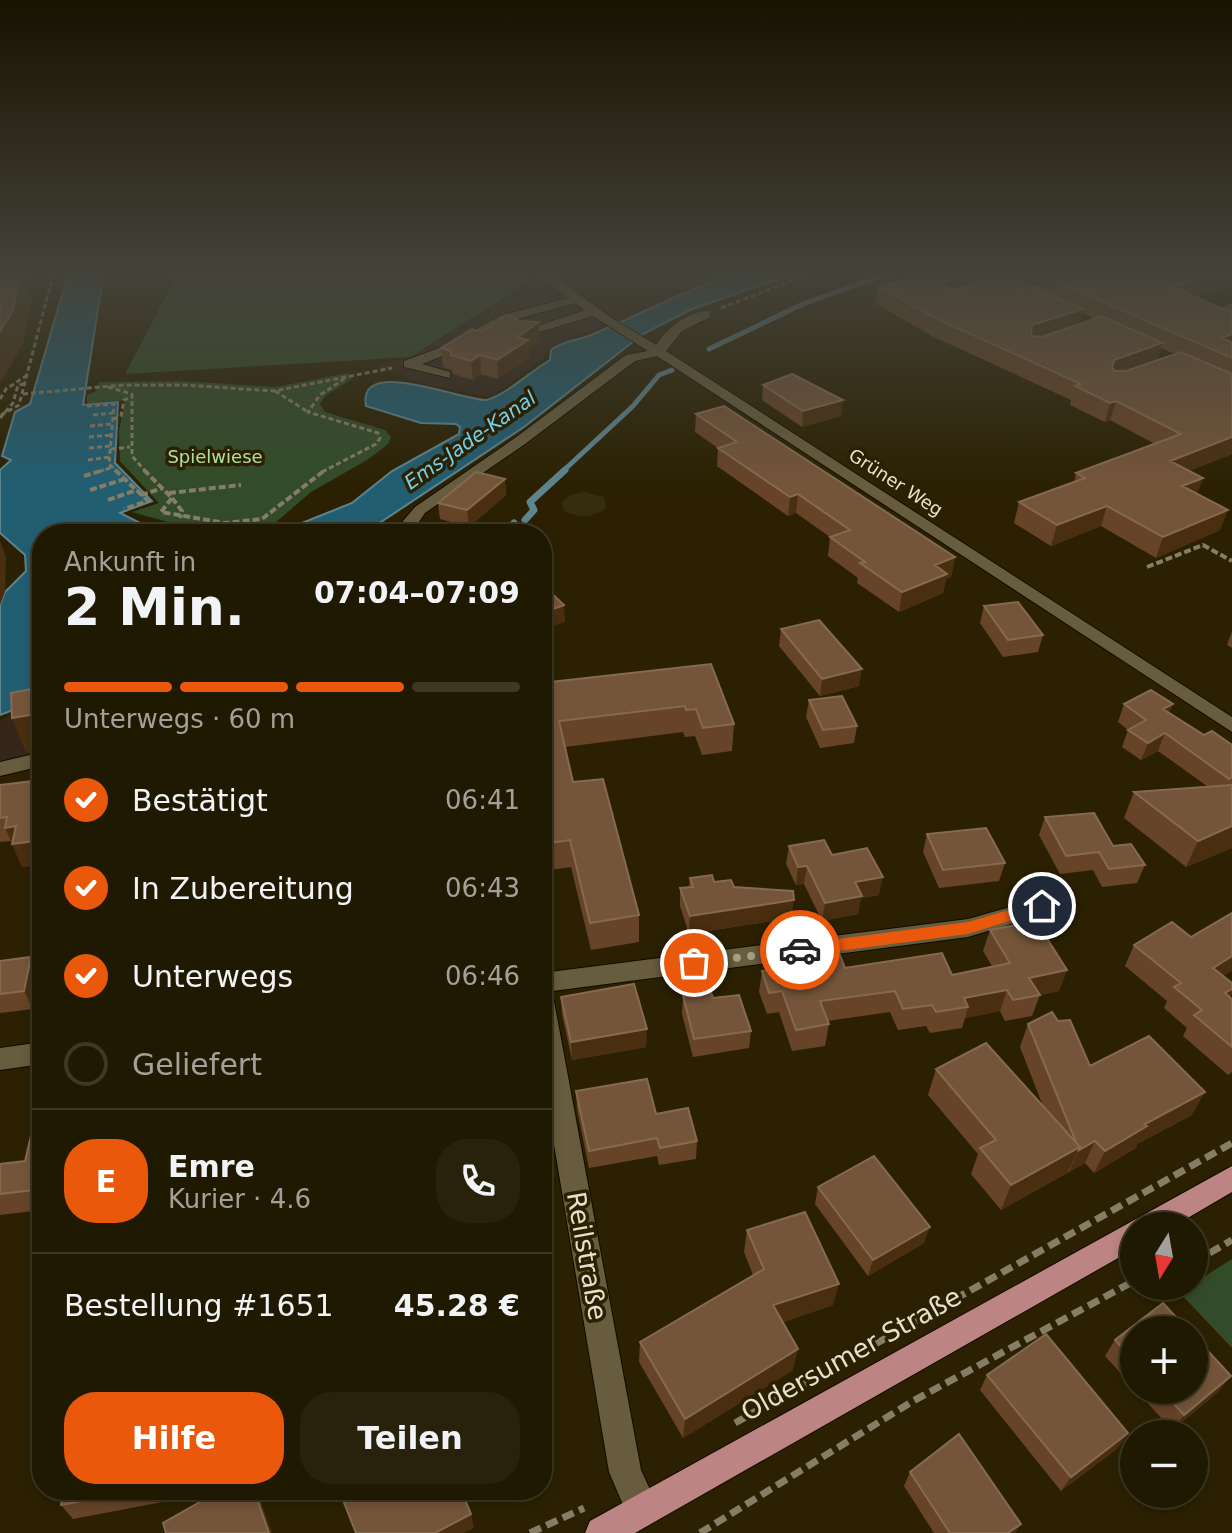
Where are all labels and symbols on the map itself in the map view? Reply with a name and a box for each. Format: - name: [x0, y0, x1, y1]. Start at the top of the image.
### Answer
- water label: Ems-Jade-Kanal: [400, 385, 541, 494]
- street label: Grüner Weg: [845, 444, 947, 520]
- park label: Spielwiese: [167, 446, 263, 467]
- pin: [1008, 872, 1076, 940]
- courier: [760, 910, 840, 990]
- pin: [660, 929, 728, 997]
- street label: Reilstraße: [561, 1189, 613, 1323]
- north arrow: [1120, 1212, 1208, 1300]
- street label: Oldersumer Straße: [736, 1281, 966, 1427]

